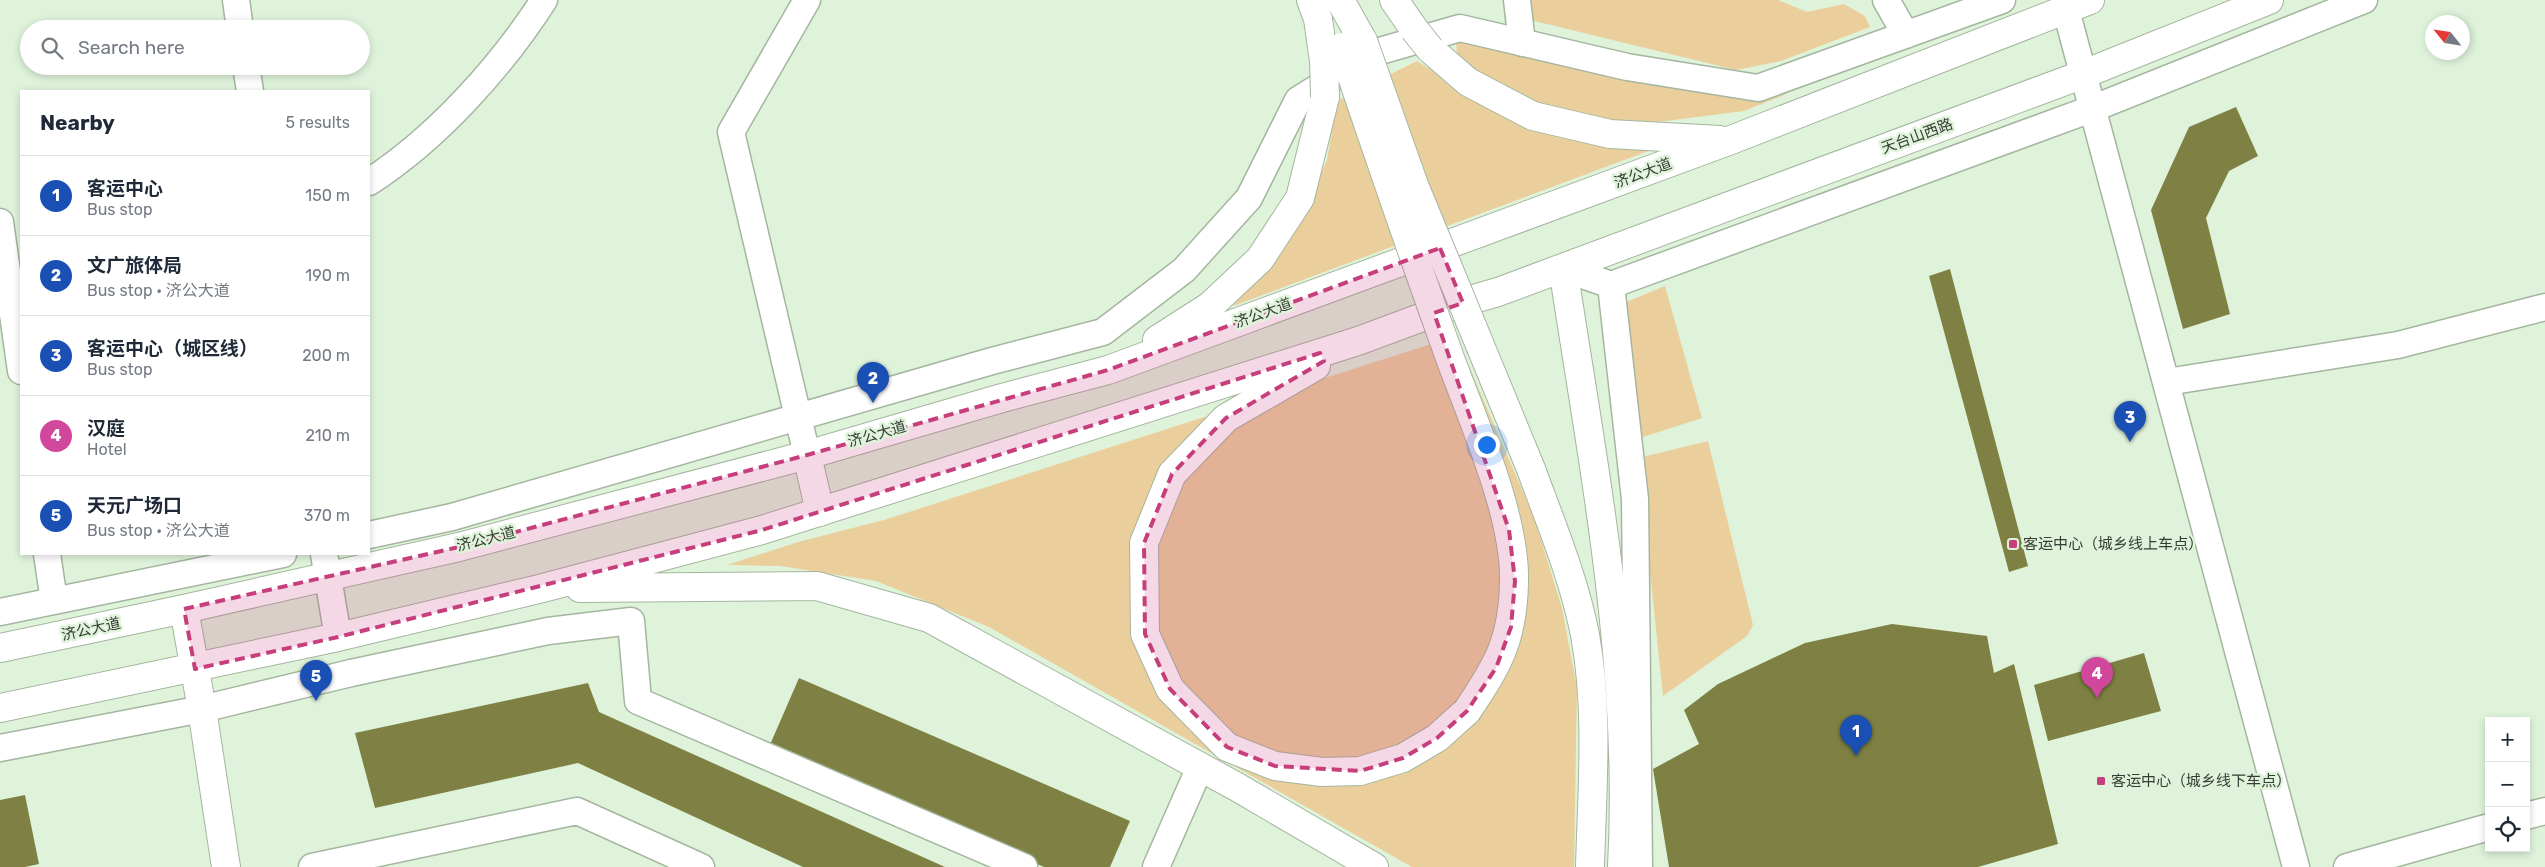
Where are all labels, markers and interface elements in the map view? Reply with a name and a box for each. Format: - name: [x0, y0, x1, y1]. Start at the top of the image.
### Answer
- north arrow: [2425, 15, 2470, 60]
- search box: [20, 20, 370, 75]
- icon: search: [38, 34, 66, 62]
- text: Search here: [78, 36, 185, 59]
- text: Nearby: [40, 110, 115, 135]
- text: 5 results: [286, 113, 350, 132]
- street label: 天台山西路: [1879, 115, 1955, 157]
- street label: 济公大道: [1612, 154, 1674, 192]
- text: 客运中心: [87, 177, 163, 200]
- text: 1: [52, 186, 60, 205]
- text: 150 m: [305, 186, 350, 205]
- text: Bus stop: [87, 200, 153, 219]
- text: 文广旅体局: [87, 254, 182, 277]
- text: 2: [51, 266, 61, 285]
- text: 190 m: [305, 266, 350, 285]
- text: Bus stop · 济公大道: [87, 281, 230, 300]
- street label: 济公大道: [1232, 294, 1294, 332]
- text: 客运中心（城区线）: [87, 337, 258, 360]
- text: 3: [51, 346, 61, 365]
- text: 200 m: [302, 346, 350, 365]
- text: Bus stop: [87, 360, 153, 379]
- pin: 2: [857, 362, 889, 403]
- pin: 3: [2114, 401, 2146, 442]
- text: 汉庭: [87, 417, 125, 440]
- street label: 济公大道: [846, 417, 908, 451]
- text: 4: [51, 426, 61, 445]
- text: 210 m: [305, 426, 350, 445]
- your location: [1474, 432, 1500, 458]
- text: Hotel: [87, 440, 127, 459]
- text: 天元广场口: [87, 494, 182, 517]
- text: 5: [51, 506, 61, 525]
- text: 370 m: [304, 506, 350, 525]
- text: Bus stop · 济公大道: [87, 521, 230, 540]
- street label: 济公大道: [455, 523, 517, 555]
- place label: 客运中心（城乡线上车点）: [2023, 535, 2203, 553]
- marker: 客运中心（城乡线上车点）: [2007, 538, 2019, 550]
- street label: 济公大道: [60, 614, 122, 644]
- pin: 4: [2081, 657, 2113, 698]
- pin: 5: [300, 660, 332, 701]
- pin: 1: [1840, 715, 1872, 756]
- map controls: [2485, 717, 2530, 852]
- button: +: [2485, 717, 2530, 762]
- button: −: [2485, 762, 2530, 807]
- place label: 客运中心（城乡线下车点）: [2111, 772, 2291, 790]
- marker: 客运中心（城乡线下车点）: [2095, 775, 2107, 787]
- button: locate: [2485, 807, 2530, 852]

